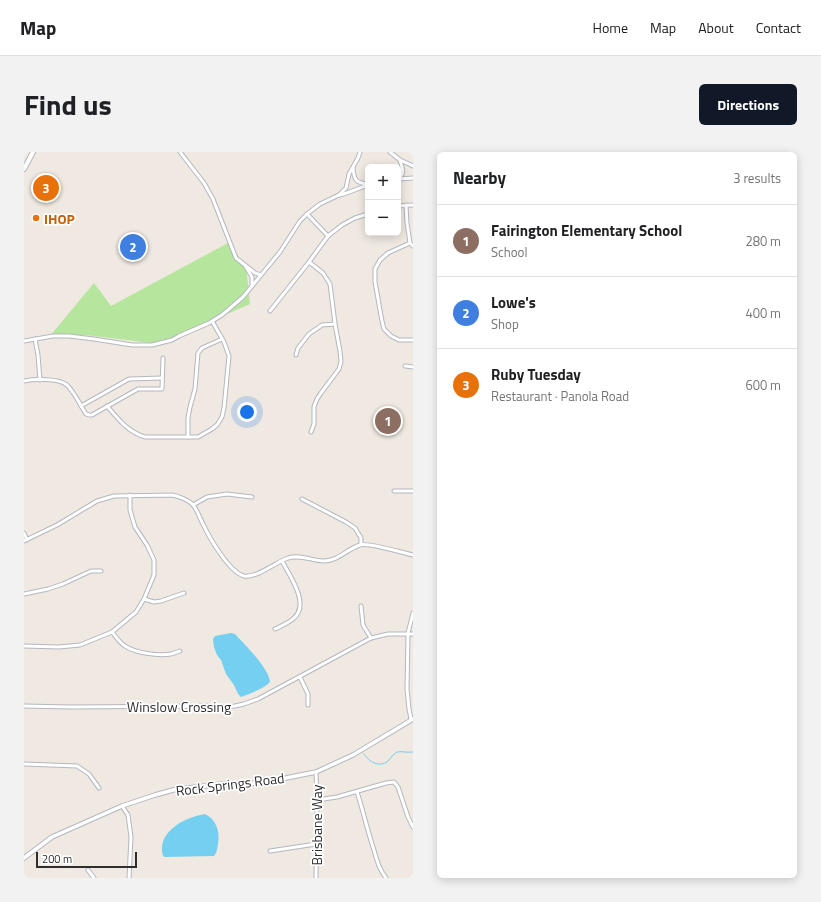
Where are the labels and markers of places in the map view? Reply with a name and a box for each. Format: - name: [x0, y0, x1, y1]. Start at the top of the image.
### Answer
- pin: 3: [33, 173, 59, 203]
- place label: IHOP: [44, 208, 75, 229]
- marker: IHOP: [31, 213, 41, 223]
- pin: 2: [120, 232, 146, 262]
- pin: 1: [375, 406, 401, 436]

